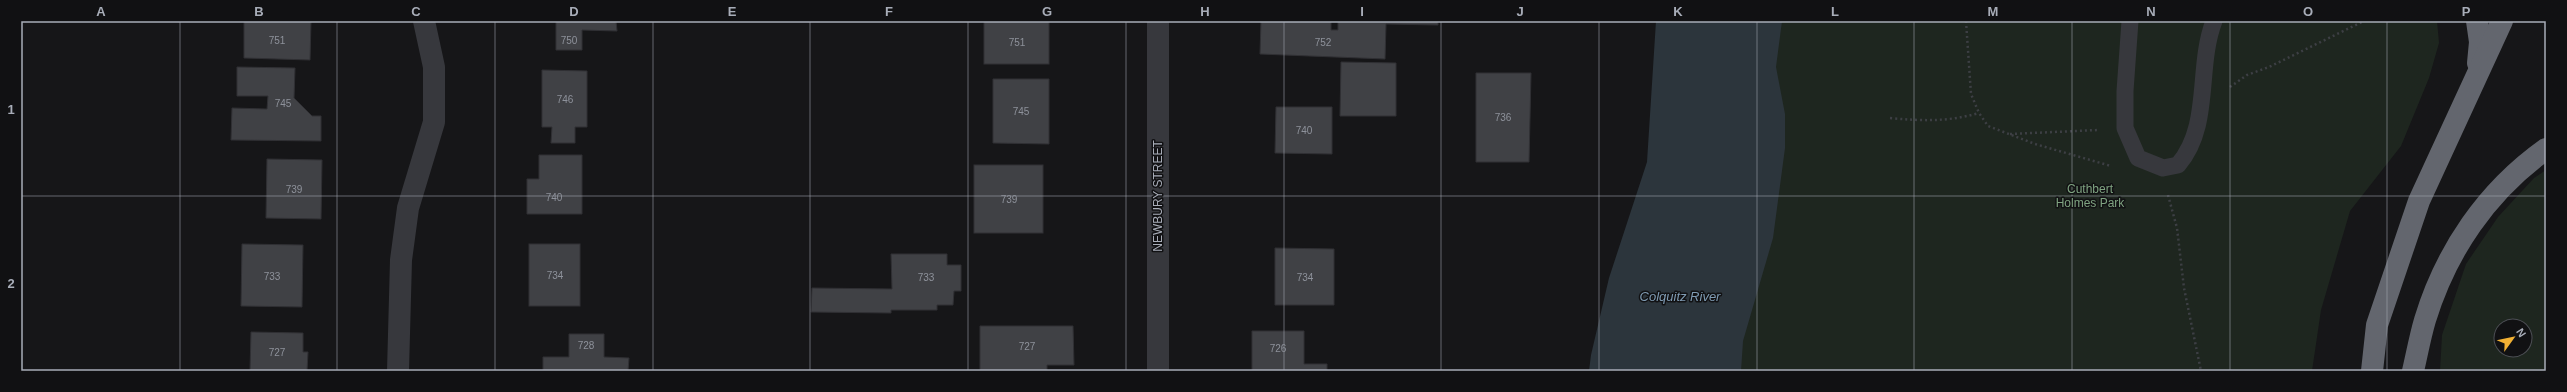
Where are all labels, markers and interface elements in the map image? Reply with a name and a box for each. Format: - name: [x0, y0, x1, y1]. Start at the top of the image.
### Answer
- text: A: [96, 4, 106, 19]
- text: B: [254, 4, 264, 19]
- text: C: [411, 4, 421, 19]
- text: D: [569, 4, 579, 19]
- text: E: [728, 4, 737, 19]
- text: F: [885, 4, 893, 19]
- text: G: [1042, 4, 1052, 19]
- text: H: [1200, 4, 1210, 19]
- text: I: [1360, 4, 1364, 19]
- text: J: [1516, 4, 1524, 19]
- text: K: [1673, 4, 1683, 19]
- text: L: [1831, 4, 1839, 19]
- text: M: [1988, 4, 1998, 19]
- text: N: [2146, 4, 2156, 19]
- text: O: [2303, 4, 2313, 19]
- text: P: [2462, 4, 2471, 19]
- house number: 751: [269, 35, 286, 46]
- house number: 750: [561, 35, 578, 46]
- house number: 751: [1009, 37, 1026, 48]
- house number: 752: [1315, 37, 1332, 48]
- house number: 746: [557, 94, 574, 105]
- house number: 745: [275, 98, 292, 109]
- text: 1: [7, 102, 15, 117]
- house number: 745: [1013, 106, 1030, 117]
- house number: 736: [1495, 112, 1512, 123]
- house number: 740: [1296, 125, 1313, 136]
- street label: NEWBURY STREET: [1151, 140, 1165, 252]
- park label: Cuthbert Holmes Park: [2056, 182, 2125, 210]
- house number: 739: [286, 184, 303, 195]
- house number: 740: [546, 192, 563, 203]
- house number: 739: [1001, 194, 1018, 205]
- house number: 734: [547, 270, 564, 281]
- house number: 733: [264, 271, 281, 282]
- house number: 733: [918, 272, 935, 283]
- house number: 734: [1297, 272, 1314, 283]
- text: 2: [7, 276, 15, 291]
- water label: Colquitz River: [1640, 289, 1721, 304]
- north arrow: [2493, 318, 2533, 358]
- text: N: [2514, 326, 2529, 339]
- house number: 728: [578, 340, 595, 351]
- house number: 727: [1019, 341, 1036, 352]
- house number: 726: [1270, 343, 1287, 354]
- house number: 727: [269, 347, 286, 358]

